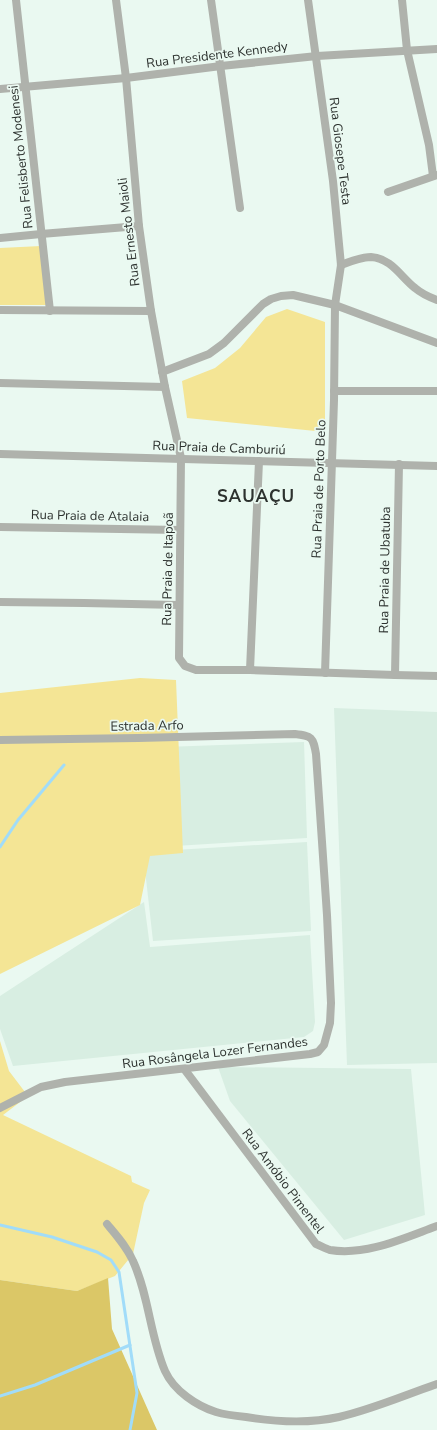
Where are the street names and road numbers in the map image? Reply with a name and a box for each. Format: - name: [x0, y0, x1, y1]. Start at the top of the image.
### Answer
- street label: Rua Presidente Kennedy: [145, 37, 289, 73]
- street label: Rua Felisberto Modenesi: [5, 84, 37, 230]
- street label: Rua Giosepe Testa: [324, 96, 356, 206]
- street label: Rua Ernesto Maioli: [113, 177, 145, 287]
- street label: Rua Praia de Porto Belo: [308, 419, 330, 559]
- street label: Rua Praia de Camburiú: [152, 437, 286, 459]
- street label: Rua Praia de Atalaia: [31, 506, 149, 526]
- street label: Rua Praia de Ubatuba: [375, 506, 395, 634]
- street label: Rua Praia de Itapoã: [158, 512, 178, 626]
- street label: Estrada Arfo: [110, 716, 184, 736]
- street label: Rua Rosângela Lozer Fernandes: [121, 1033, 309, 1073]
- street label: Rua Amóbio Pimentel: [238, 1125, 329, 1237]

